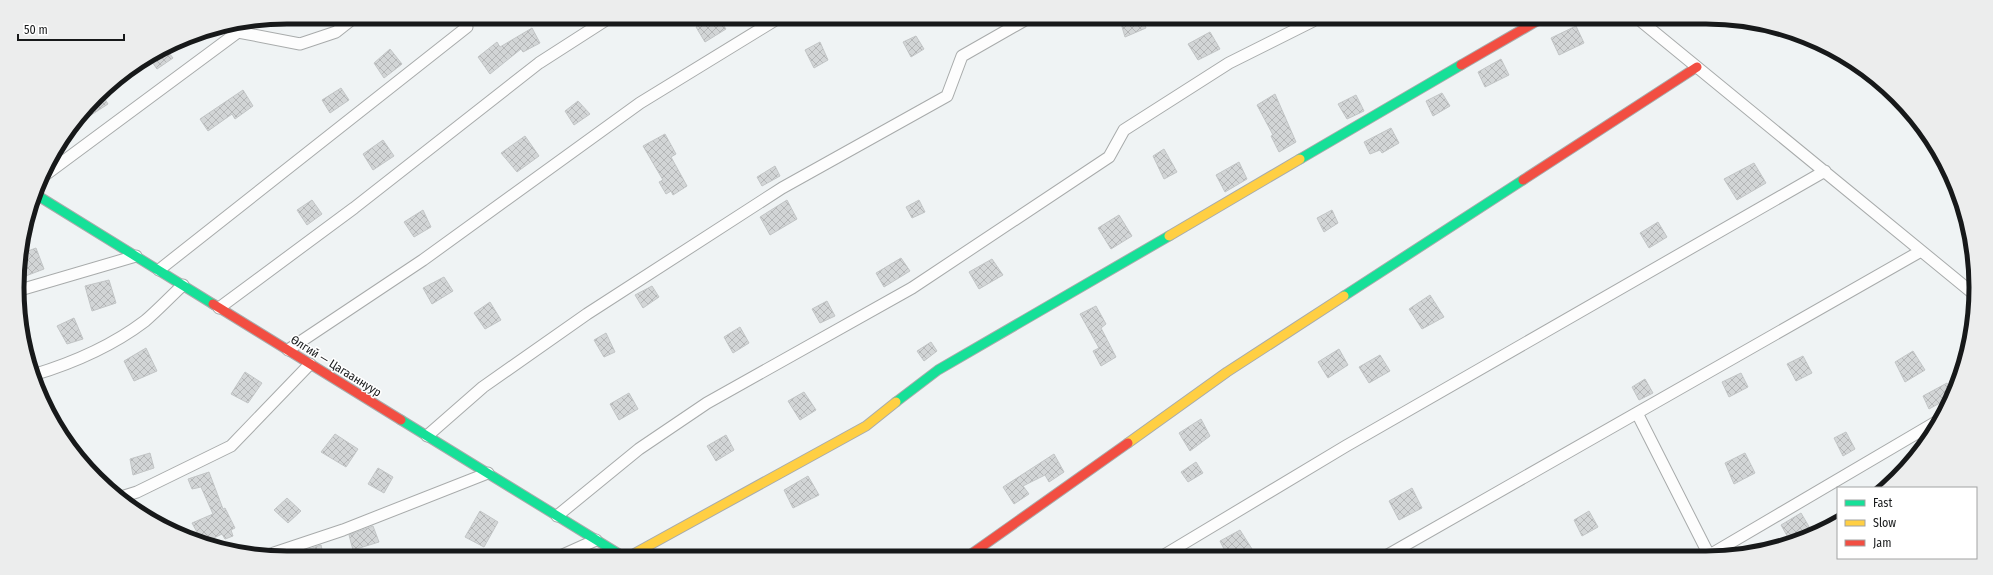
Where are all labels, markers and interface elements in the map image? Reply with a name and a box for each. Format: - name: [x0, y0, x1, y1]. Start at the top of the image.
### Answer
- scale bar: [18, 16, 124, 42]
- text: 50 m: [24, 23, 48, 37]
- street label: Өлгий — Цагааннуур: [288, 332, 384, 400]
- legend: [1837, 487, 1977, 559]
- text: Fast: [1873, 496, 1892, 510]
- text: Slow: [1873, 516, 1896, 530]
- text: Jam: [1873, 536, 1891, 550]

